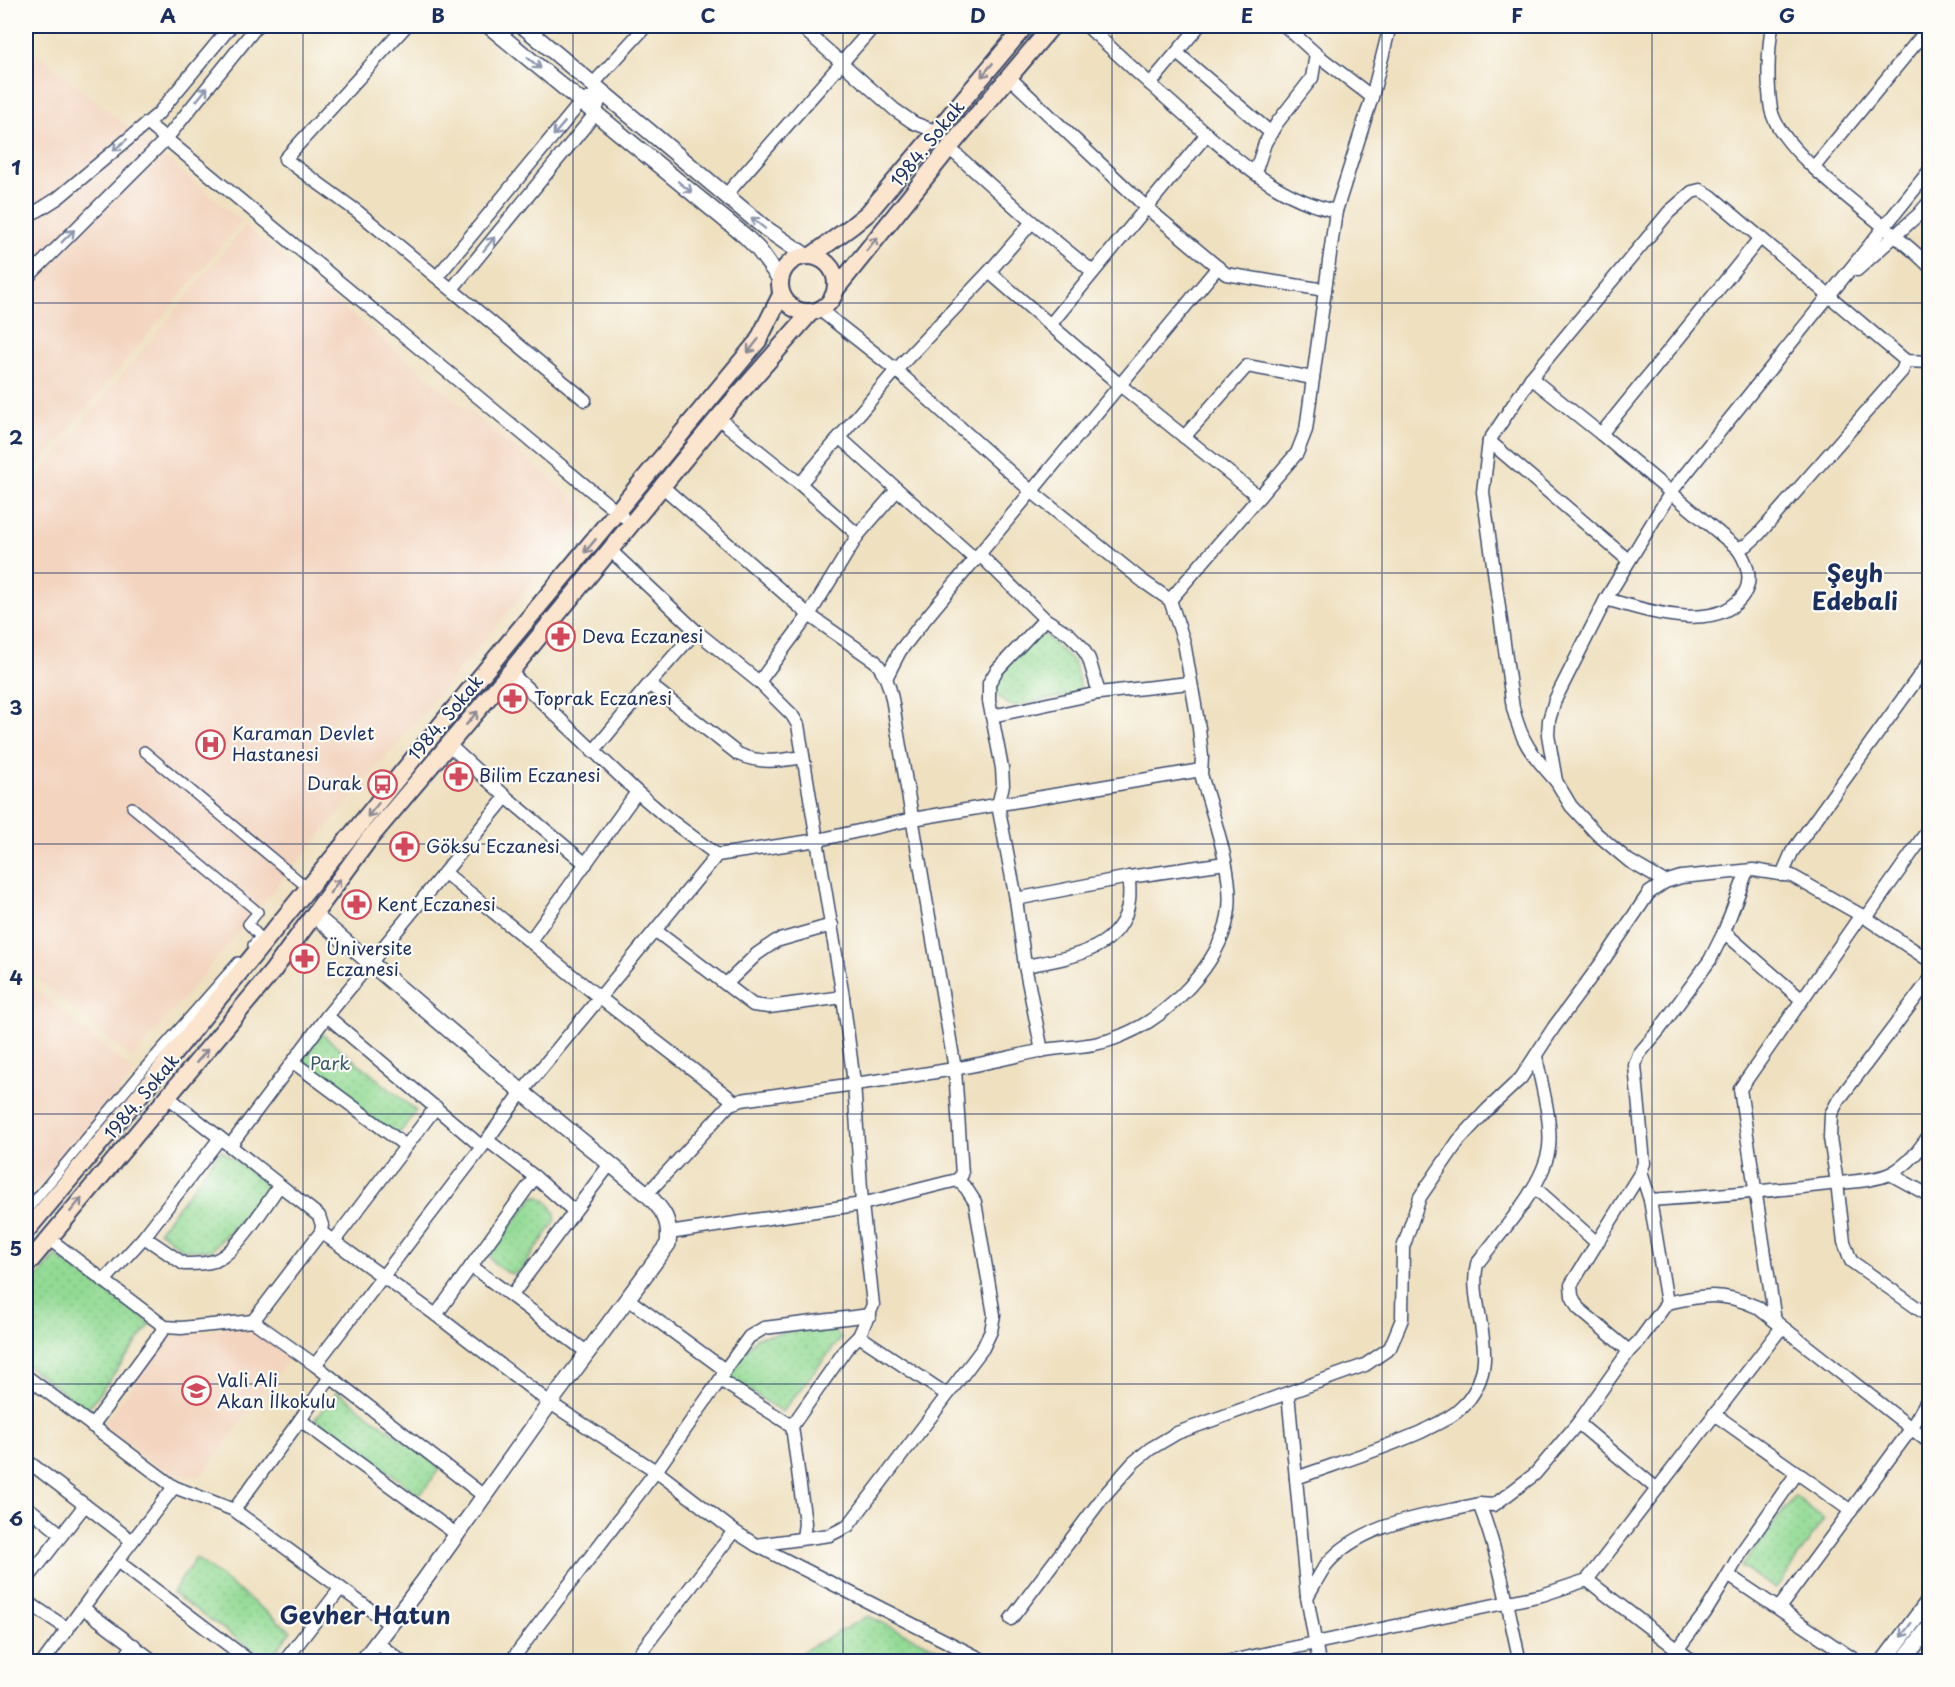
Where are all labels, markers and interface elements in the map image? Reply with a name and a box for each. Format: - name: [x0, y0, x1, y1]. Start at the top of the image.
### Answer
- text: A: [160, 0, 176, 30]
- text: B: [431, 0, 445, 30]
- text: C: [700, 0, 716, 30]
- text: D: [970, 0, 986, 30]
- text: E: [1241, 0, 1253, 30]
- text: F: [1511, 0, 1523, 30]
- text: G: [1779, 0, 1795, 30]
- one-way arrow: [526, 56, 541, 70]
- one-way arrow: [980, 62, 994, 77]
- one-way arrow: [195, 87, 208, 103]
- street label: 1984. Sokak: [883, 94, 970, 192]
- one-way arrow: [552, 121, 565, 137]
- one-way arrow: [113, 138, 128, 152]
- text: 1: [11, 152, 21, 182]
- one-way arrow: [677, 180, 693, 193]
- one-way arrow: [750, 216, 766, 229]
- one-way arrow: [60, 229, 75, 244]
- one-way arrow: [482, 236, 495, 252]
- one-way arrow: [866, 236, 879, 252]
- one-way arrow: [747, 338, 760, 354]
- text: 2: [9, 422, 23, 452]
- one-way arrow: [583, 538, 597, 553]
- district label: Şeyh Edebali: [1812, 554, 1898, 618]
- pharmacy icon: Deva Eczanesi: [545, 621, 577, 653]
- place label: Deva Eczanesi: [582, 622, 703, 649]
- street label: 1984. Sokak: [401, 668, 489, 766]
- pharmacy icon: Toprak Eczanesi: [497, 683, 529, 715]
- place label: Toprak Eczanesi: [534, 684, 672, 711]
- text: 3: [9, 692, 23, 722]
- one-way arrow: [465, 710, 478, 726]
- place label: Karaman Devlet Hastanesi: [232, 719, 374, 767]
- hospital icon: Karaman Devlet Hastanesi: [195, 728, 227, 760]
- pharmacy icon: Bilim Eczanesi: [442, 760, 474, 792]
- place label: Bilim Eczanesi: [479, 761, 601, 788]
- bus stop icon: Durak: [367, 768, 399, 800]
- place label: Durak: [307, 769, 362, 796]
- one-way arrow: [366, 802, 379, 818]
- pharmacy icon: Göksu Eczanesi: [389, 831, 421, 863]
- place label: Göksu Eczanesi: [426, 832, 560, 859]
- one-way arrow: [329, 878, 342, 894]
- pharmacy icon: Kent Eczanesi: [340, 889, 372, 921]
- place label: Kent Eczanesi: [377, 890, 496, 917]
- place label: Üniversite Eczanesi: [326, 934, 412, 982]
- pharmacy icon: Üniversite Eczanesi: [289, 943, 321, 975]
- text: 4: [9, 962, 23, 992]
- street label: 1984. Sokak: [97, 1047, 185, 1145]
- one-way arrow: [195, 1049, 209, 1064]
- park label: Park: [310, 1049, 350, 1076]
- one-way arrow: [70, 1197, 83, 1213]
- text: 5: [10, 1233, 22, 1263]
- place label: Vali Ali Akan İlkokulu: [217, 1366, 336, 1414]
- school or university icon: Vali Ali Akan İlkokulu: [180, 1375, 212, 1407]
- text: 6: [9, 1503, 23, 1533]
- district label: Gevher Hatun: [280, 1596, 450, 1632]
- one-way arrow: [1900, 1622, 1913, 1638]

